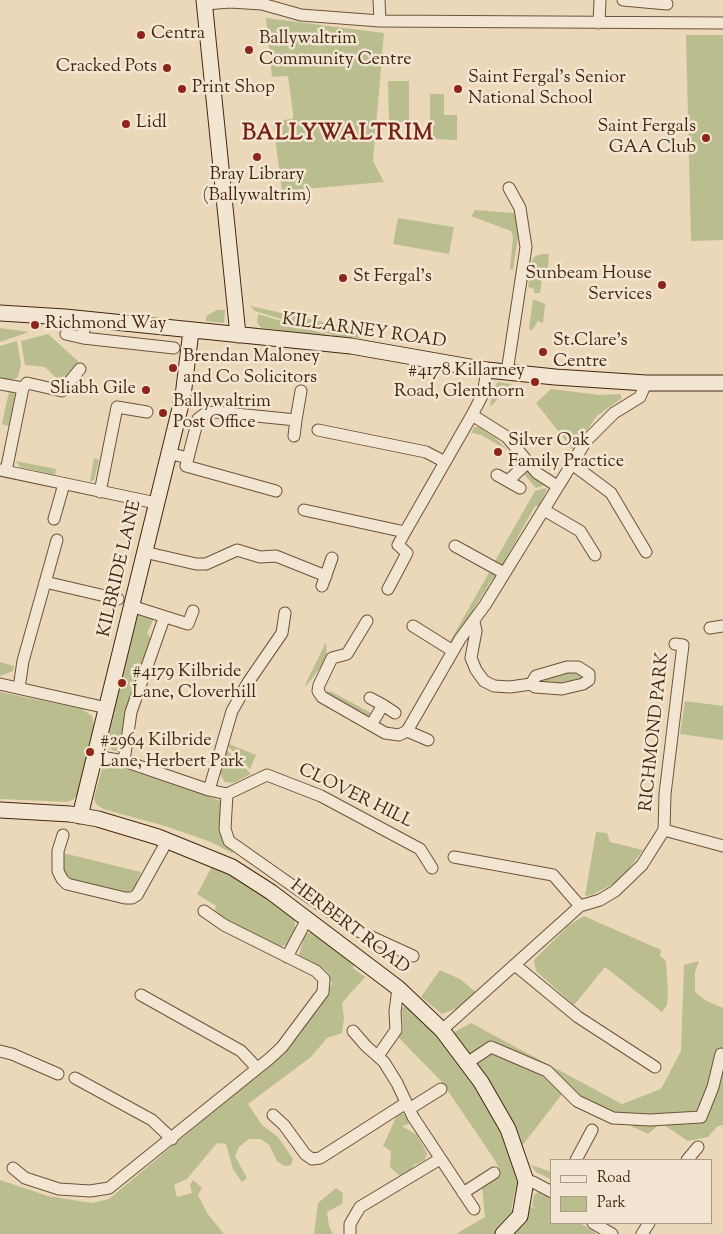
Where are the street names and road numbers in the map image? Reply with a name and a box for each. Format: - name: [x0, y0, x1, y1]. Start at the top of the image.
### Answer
- street label: KILLARNEY ROAD: [280, 310, 448, 354]
- street label: KILBRIDE LANE: [95, 499, 147, 639]
- street label: RICHMOND PARK: [637, 651, 675, 813]
- street label: CLOVER HILL: [294, 760, 416, 834]
- street label: HERBERT ROAD: [285, 876, 413, 980]

